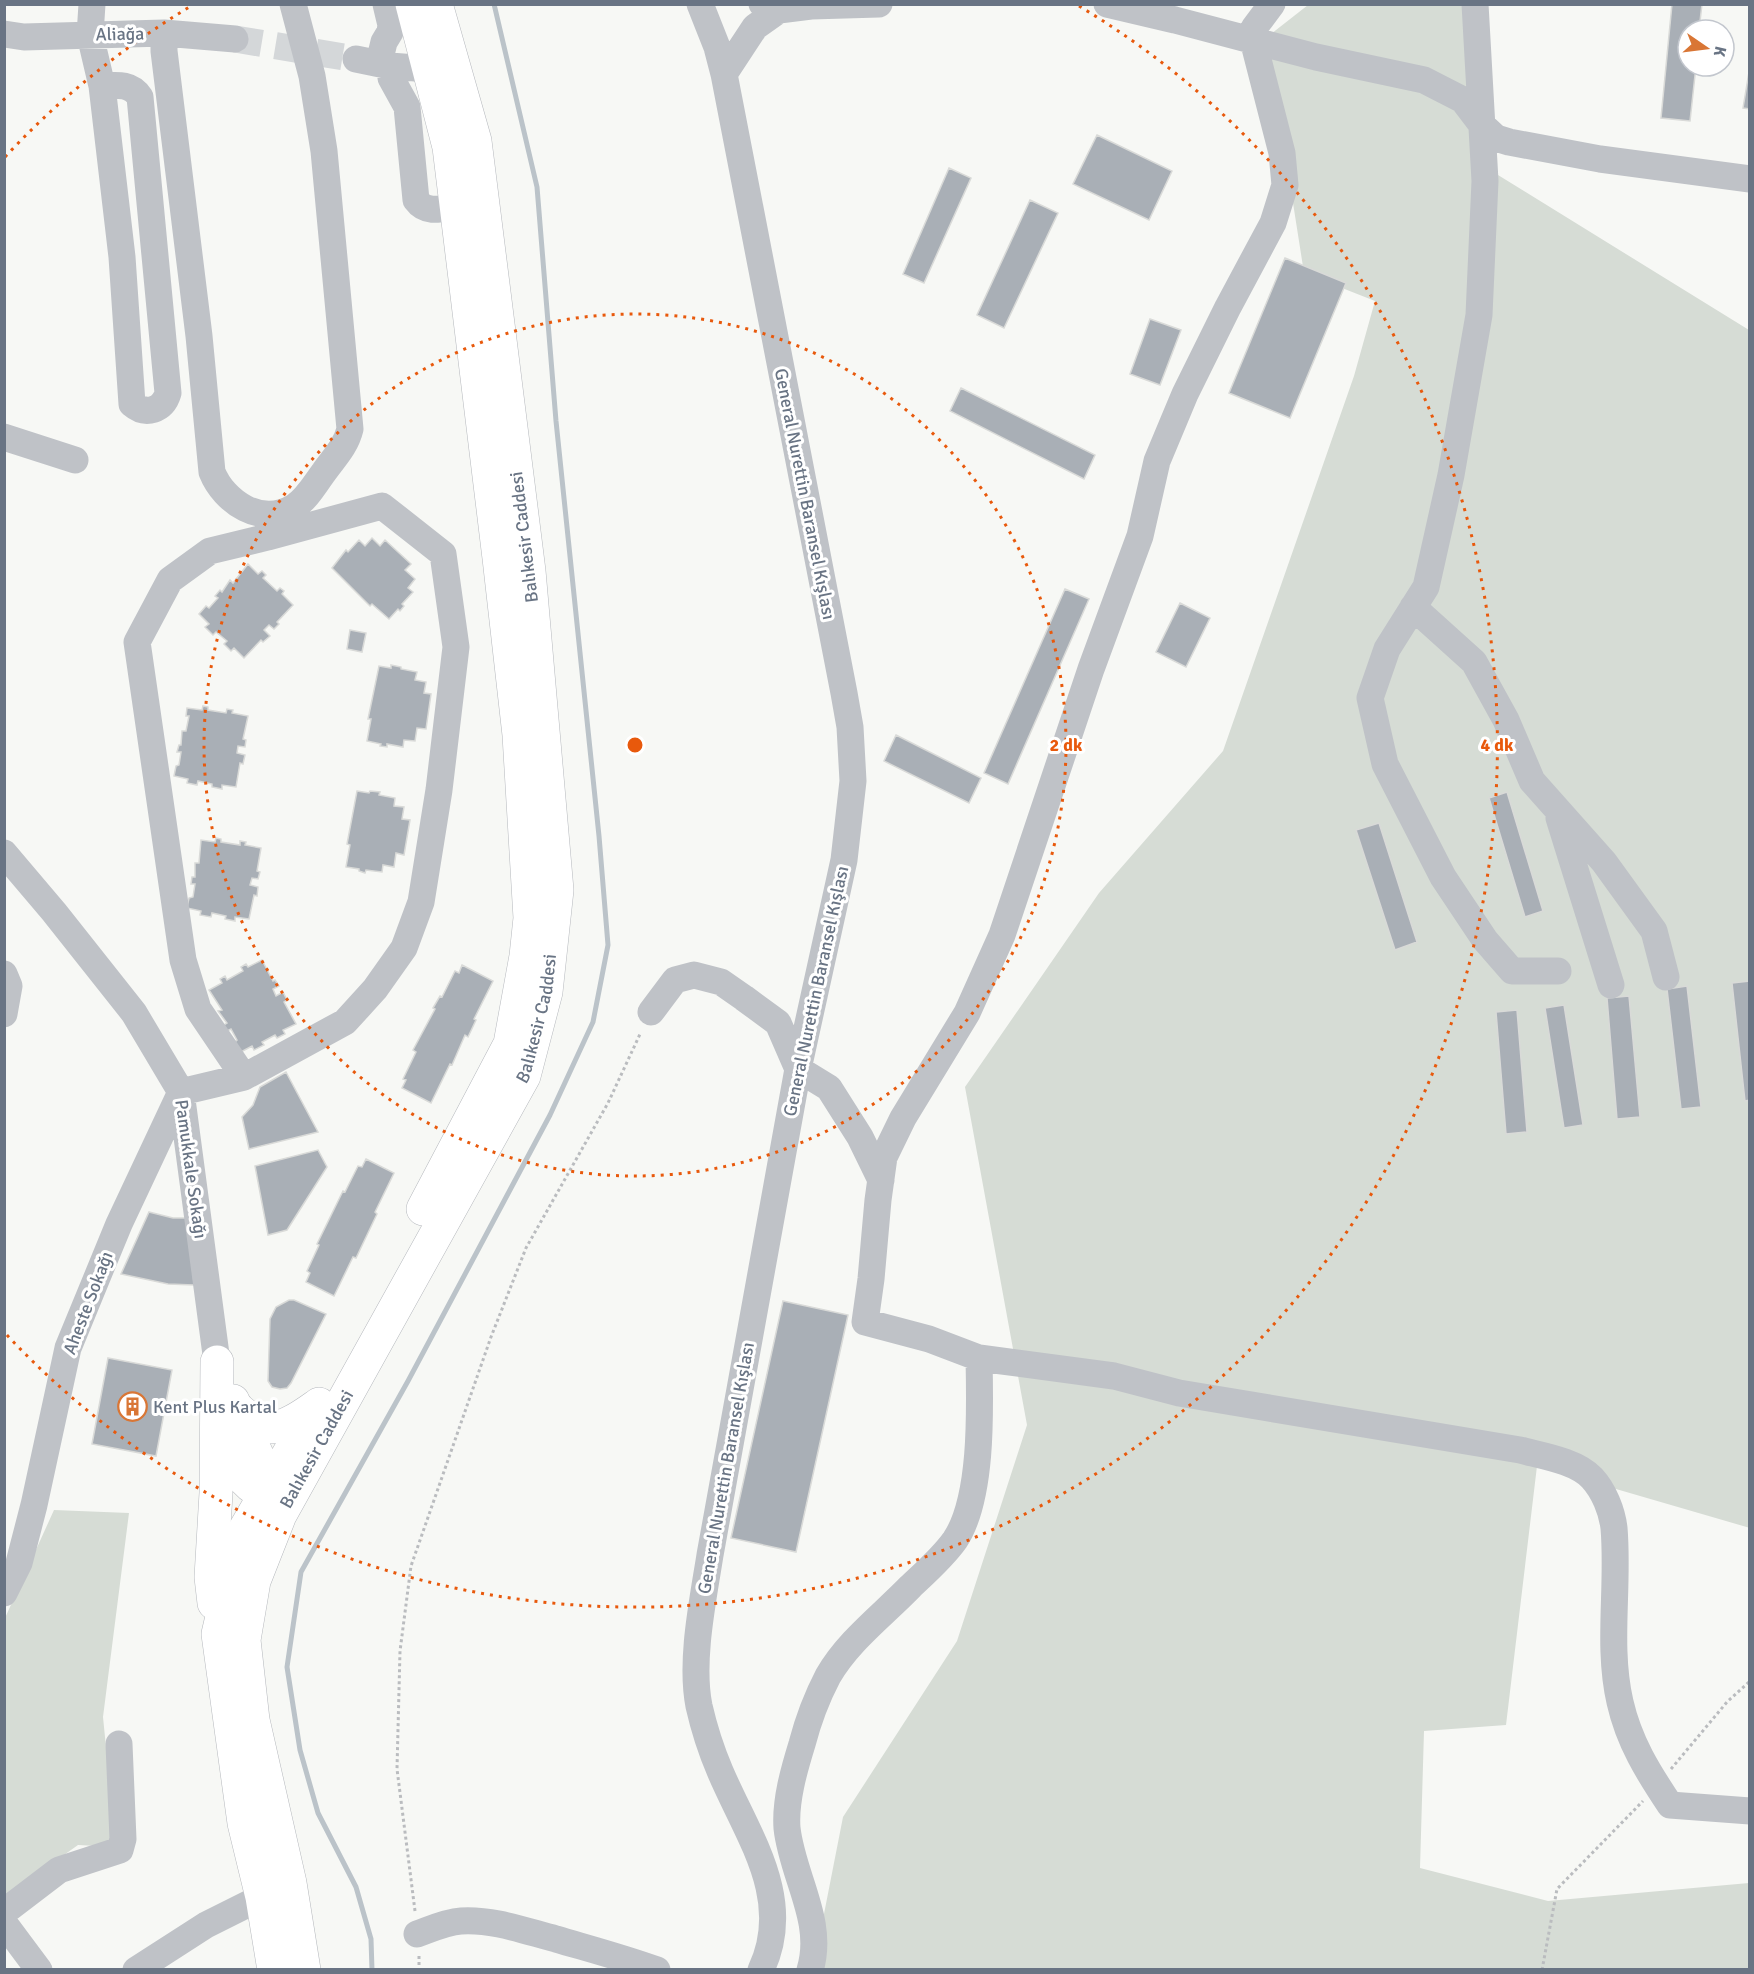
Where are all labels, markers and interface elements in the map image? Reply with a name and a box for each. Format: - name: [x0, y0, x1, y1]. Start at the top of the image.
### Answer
- north arrow: [1676, 18, 1736, 78]
- street label: Aliağa: [96, 23, 144, 45]
- text: K: [1709, 44, 1730, 59]
- street label: General Nurettin Baransel Kışlası: [770, 367, 840, 621]
- street label: Balıkesir Caddesi: [505, 470, 543, 604]
- text: 2 dk: [1050, 734, 1083, 756]
- text: 4 dk: [1481, 734, 1514, 756]
- centre of rings: [625, 735, 645, 755]
- street label: General Nurettin Baransel Kışlası: [779, 864, 853, 1118]
- street label: Balıkesir Caddesi: [511, 953, 561, 1087]
- street label: Pamukkale Sokağı: [170, 1098, 212, 1240]
- street label: Aheste Sokağı: [58, 1248, 118, 1358]
- street label: General Nurettin Baransel Kışlası: [693, 1340, 759, 1596]
- street label: Balıkesir Caddesi: [275, 1386, 358, 1512]
- building icon: Kent Plus Kartal: [116, 1391, 148, 1423]
- place label: Kent Plus Kartal: [153, 1396, 277, 1418]

